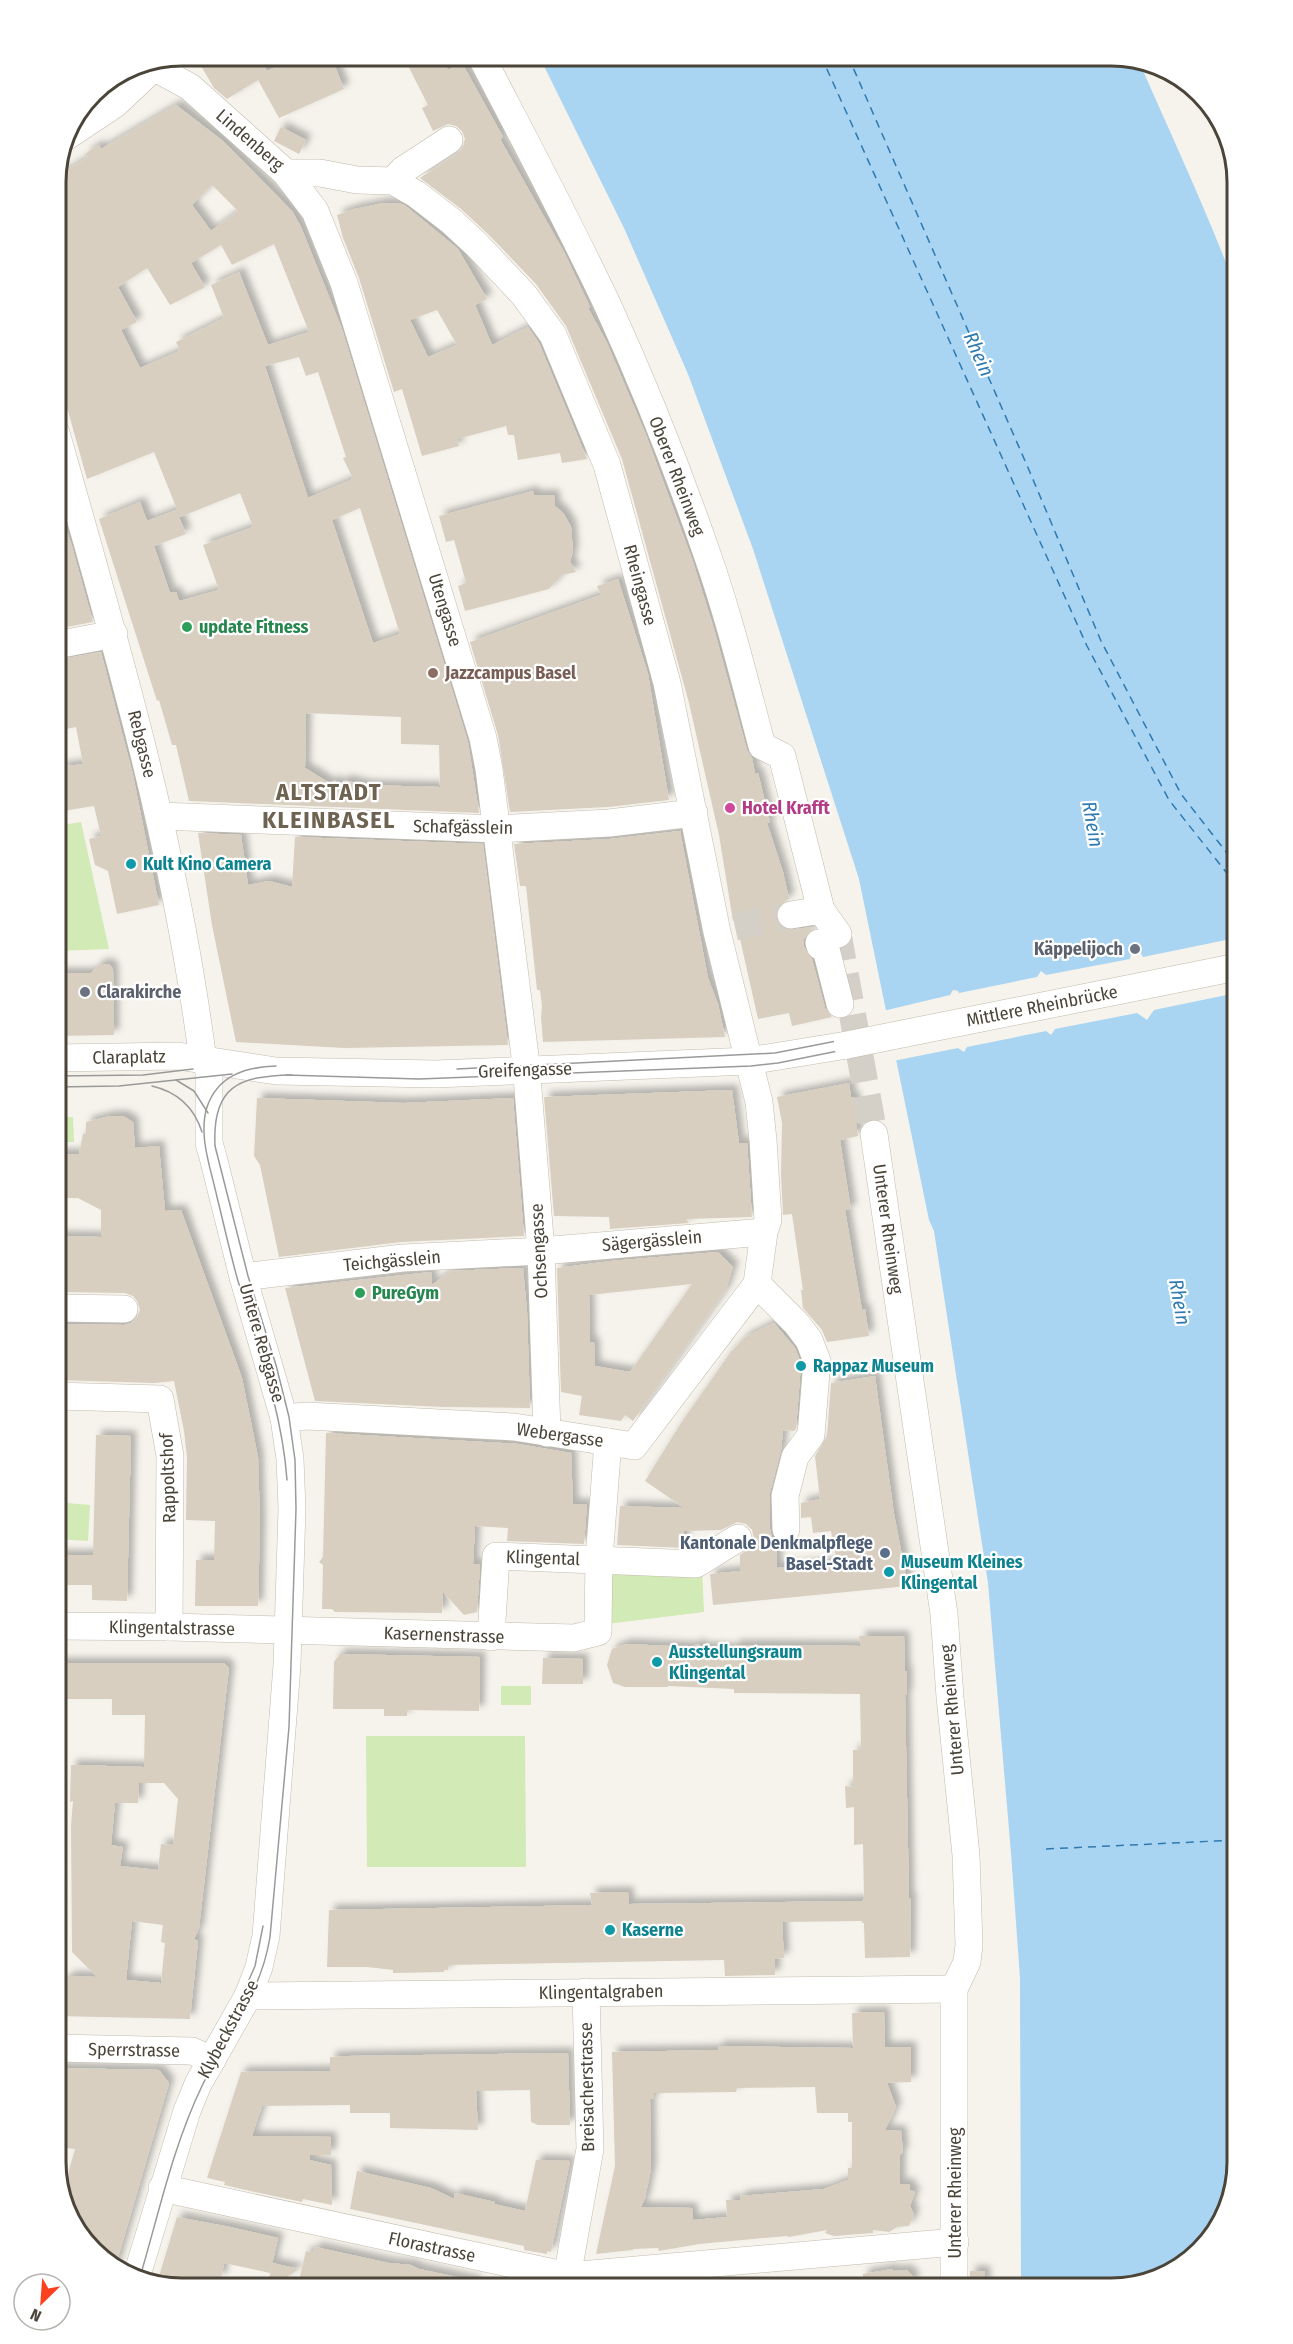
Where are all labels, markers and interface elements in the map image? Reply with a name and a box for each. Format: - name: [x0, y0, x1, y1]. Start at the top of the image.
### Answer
- street label: Lindenberg: [211, 104, 289, 176]
- water label: Rhein: [959, 328, 999, 380]
- street label: Oberer Rheinweg: [644, 413, 710, 539]
- street label: Rheingasse: [619, 542, 661, 628]
- street label: Utengasse: [423, 571, 467, 649]
- place label: update Fitness: [199, 616, 309, 638]
- marker: update Fitness: [180, 620, 194, 634]
- place label: Jazzcampus Basel: [444, 662, 576, 684]
- marker: Jazzcampus Basel: [426, 666, 440, 680]
- street label: Rebgasse: [123, 708, 161, 780]
- district label: ALTSTADT KLEINBASEL: [262, 778, 396, 834]
- place label: Hotel Krafft: [742, 797, 831, 819]
- water label: Rhein: [1077, 799, 1109, 849]
- marker: Hotel Krafft: [723, 801, 737, 815]
- street label: Schafgässlein: [413, 815, 513, 839]
- place label: Kult Kino Camera: [143, 853, 272, 875]
- marker: Kult Kino Camera: [124, 857, 138, 871]
- place label: Käppelijoch: [1034, 938, 1123, 960]
- marker: Käppelijoch: [1128, 942, 1142, 956]
- place label: Clarakirche: [97, 981, 181, 1003]
- street label: Mittlere Rheinbrücke: [964, 981, 1120, 1031]
- marker: Clarakirche: [78, 985, 92, 999]
- street label: Claraplatz: [92, 1045, 166, 1069]
- street label: Greifengasse: [478, 1057, 573, 1083]
- street label: Unterer Rheinweg: [868, 1163, 908, 1296]
- street label: Ochsengasse: [526, 1203, 552, 1299]
- street label: Sägergässlein: [601, 1226, 703, 1256]
- street label: Teichgässlein: [342, 1246, 442, 1276]
- water label: Rhein: [1164, 1277, 1196, 1327]
- street label: Untere Rebgasse: [235, 1281, 289, 1405]
- place label: PureGym: [372, 1282, 439, 1304]
- marker: PureGym: [353, 1286, 367, 1300]
- place label: Rappaz Museum: [813, 1355, 934, 1377]
- marker: Rappaz Museum: [794, 1359, 808, 1373]
- street label: Webergasse: [515, 1418, 605, 1452]
- street label: Rappoltshof: [155, 1431, 181, 1523]
- place label: Kantonale Denkmalpflege Basel-Stadt: [680, 1532, 874, 1575]
- street label: Klingental: [506, 1546, 581, 1570]
- marker: Kantonale Denkmalpflege Basel-Stadt: [878, 1546, 892, 1560]
- place label: Museum Kleines Klingental: [901, 1551, 1023, 1594]
- marker: Museum Kleines Klingental: [882, 1565, 896, 1579]
- street label: Klingentalstrasse: [109, 1616, 235, 1640]
- street label: Kasernenstrasse: [383, 1622, 505, 1648]
- place label: Ausstellungsraum Klingental: [668, 1641, 802, 1684]
- street label: Unterer Rheinweg: [935, 1643, 969, 1776]
- marker: Ausstellungsraum Klingental: [650, 1655, 664, 1669]
- place label: Kaserne: [622, 1919, 683, 1941]
- marker: Kaserne: [603, 1923, 617, 1937]
- street label: Klybeckstrasse: [193, 1976, 263, 2082]
- street label: Klingentalgraben: [538, 1980, 664, 2004]
- street label: Breisacherstrasse: [575, 2022, 599, 2152]
- street label: Sperrstrasse: [88, 2038, 180, 2062]
- street label: Unterer Rheinweg: [944, 2127, 966, 2259]
- street label: Florastrasse: [387, 2227, 478, 2267]
- north arrow: [12, 2272, 72, 2332]
- text: N: [28, 2305, 44, 2326]

